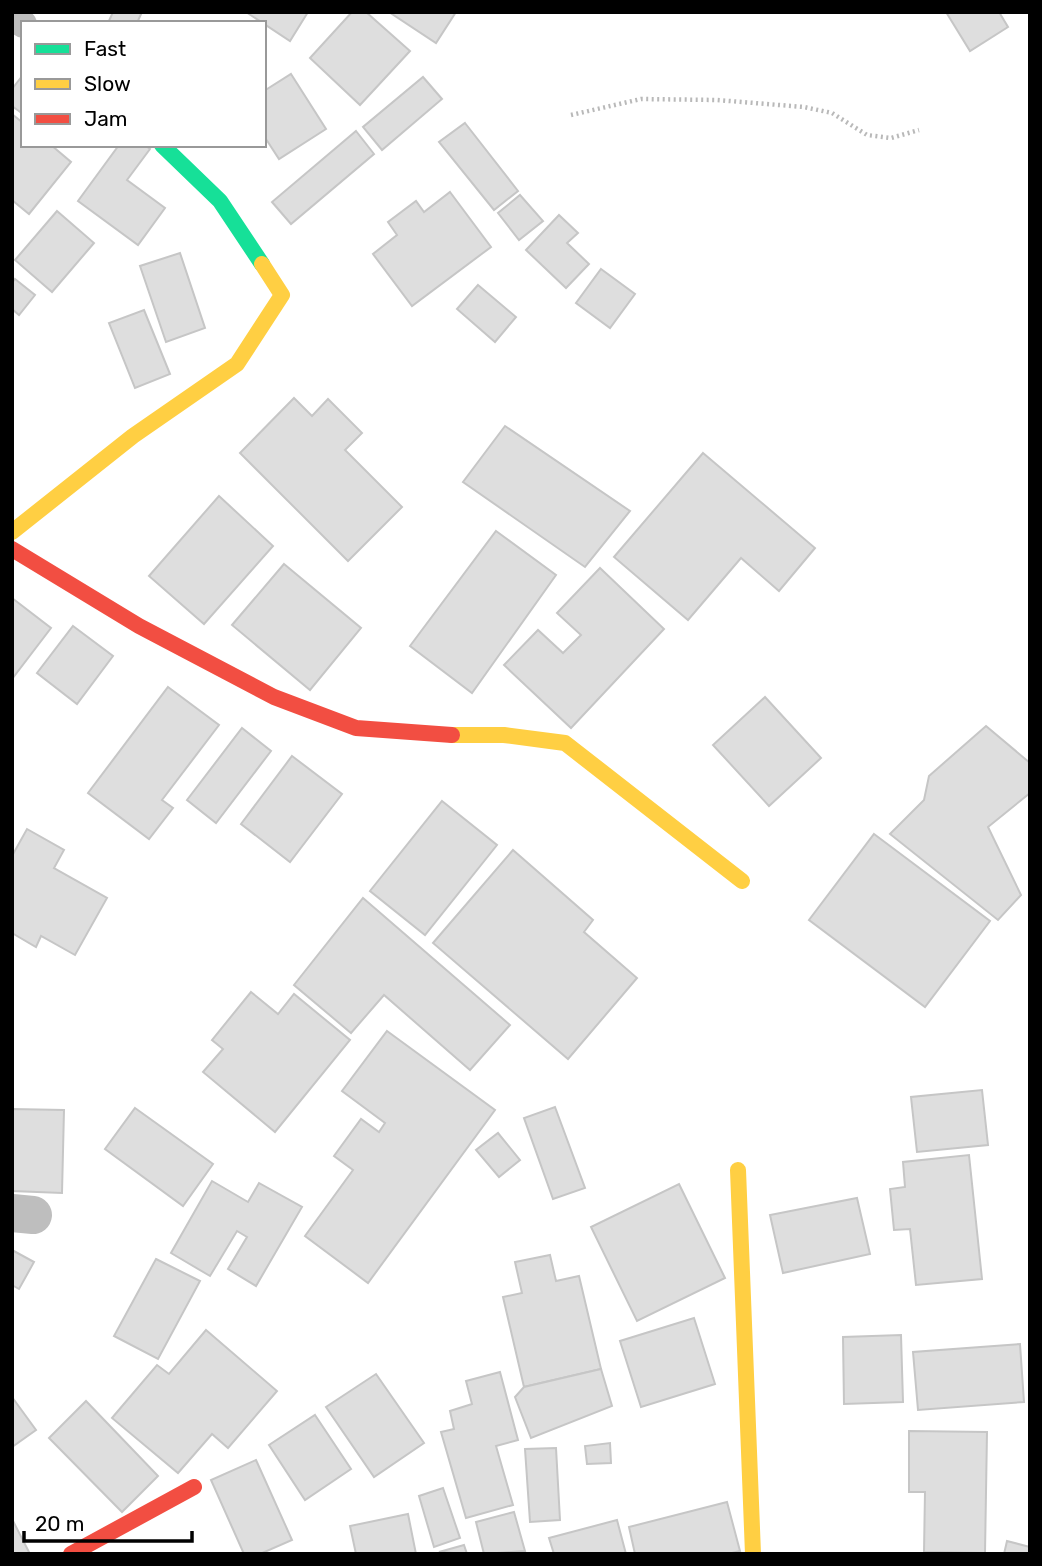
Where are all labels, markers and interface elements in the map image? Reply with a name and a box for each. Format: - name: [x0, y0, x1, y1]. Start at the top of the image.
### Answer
- legend: [21, 21, 266, 147]
- text: Fast: [84, 36, 126, 61]
- text: Slow: [84, 71, 131, 96]
- text: Jam: [84, 106, 128, 131]
- scale bar: [24, 1500, 192, 1544]
- text: 20 m: [35, 1511, 84, 1536]

